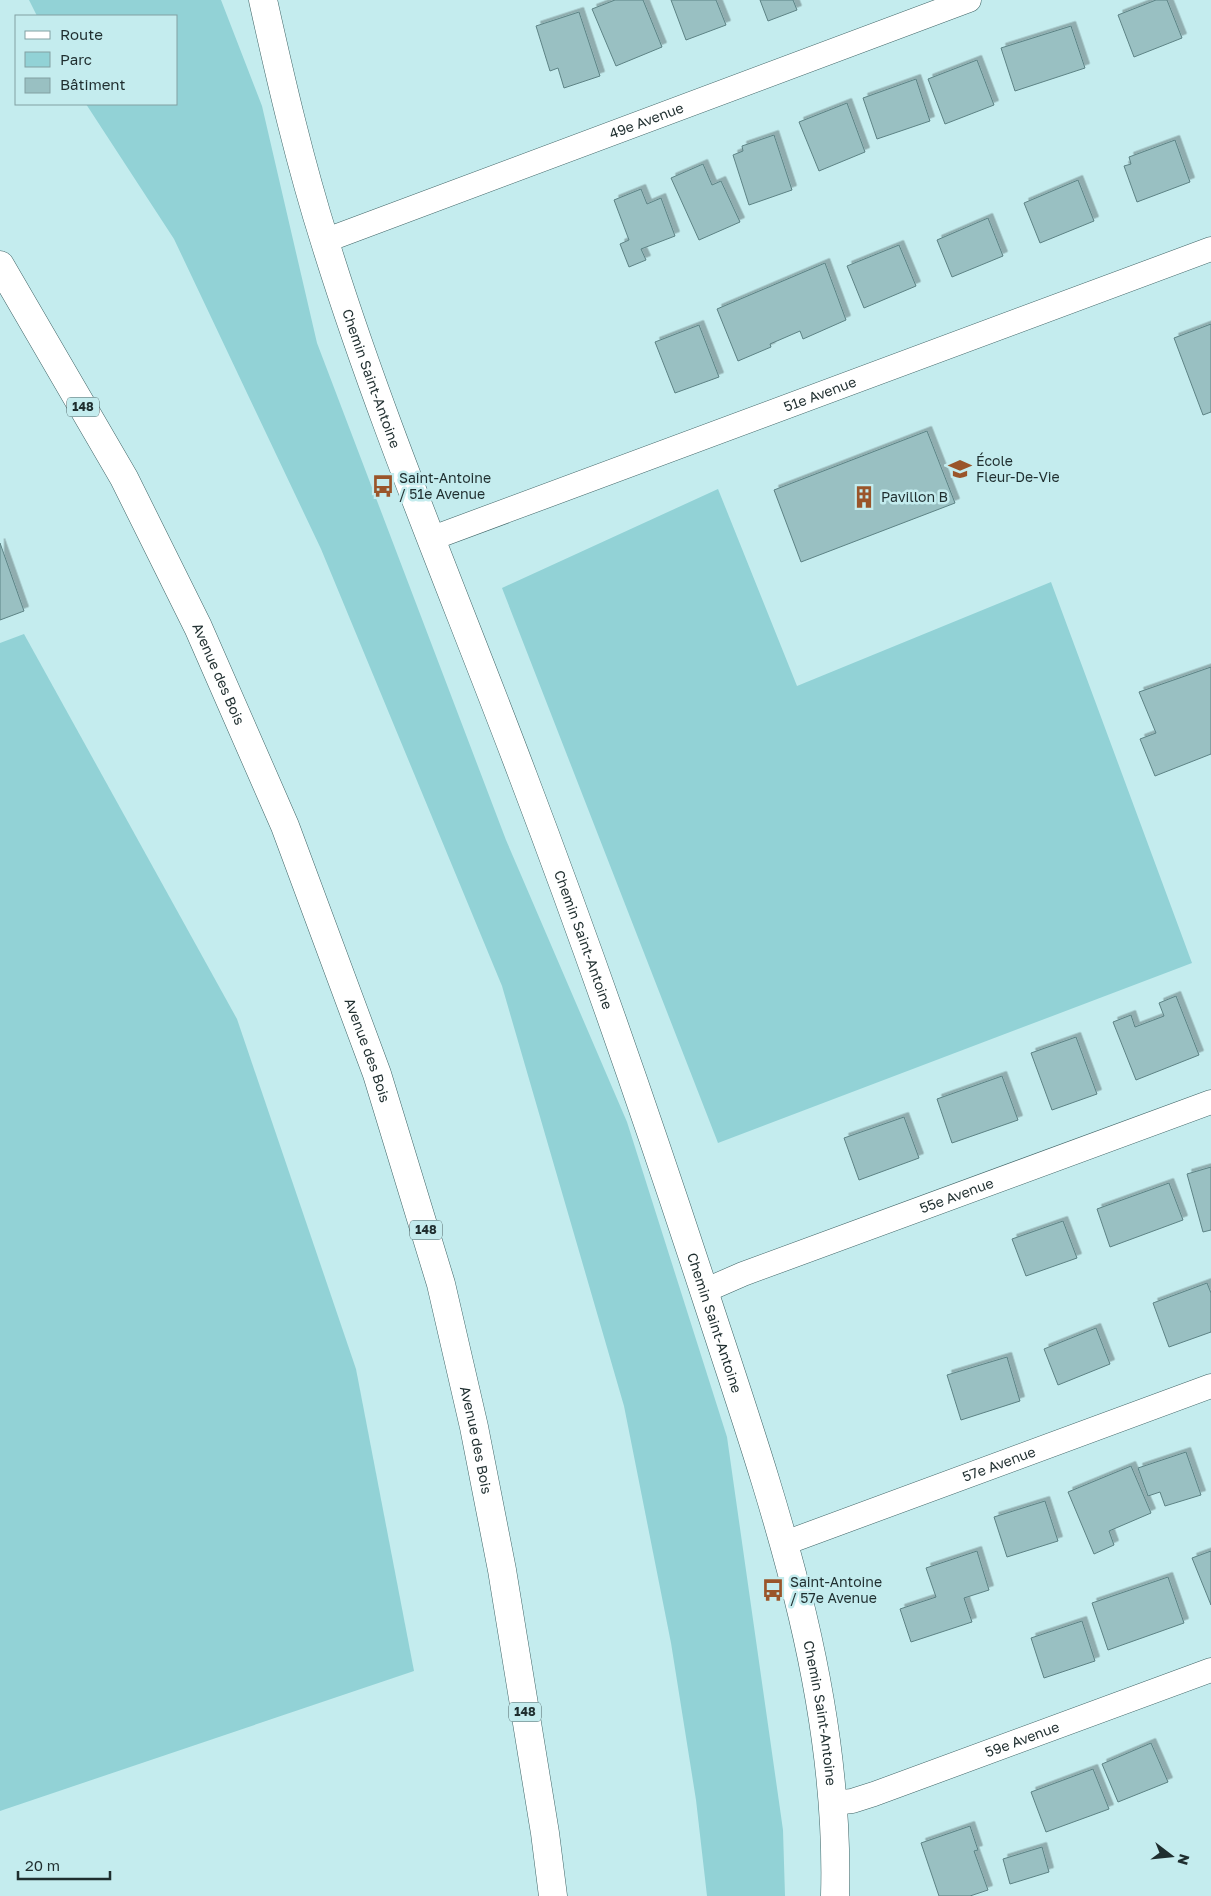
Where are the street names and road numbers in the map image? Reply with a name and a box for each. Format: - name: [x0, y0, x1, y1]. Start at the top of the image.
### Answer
- street label: 49e Avenue: [606, 98, 686, 142]
- street label: Chemin Saint-Antoine: [339, 306, 404, 450]
- street label: 51e Avenue: [781, 373, 858, 415]
- road number: 148: [67, 398, 99, 417]
- street label: Avenue des Bois: [189, 620, 249, 727]
- street label: Chemin Saint-Antoine: [551, 868, 617, 1011]
- street label: Avenue des Bois: [342, 996, 394, 1104]
- street label: 55e Avenue: [917, 1174, 996, 1216]
- road number: 148: [410, 1220, 442, 1240]
- street label: Chemin Saint-Antoine: [684, 1250, 746, 1395]
- street label: Avenue des Bois: [457, 1384, 496, 1495]
- street label: 57e Avenue: [960, 1442, 1038, 1485]
- street label: Chemin Saint-Antoine: [800, 1639, 840, 1786]
- road number: 148: [509, 1702, 541, 1721]
- street label: 59e Avenue: [983, 1718, 1061, 1760]

